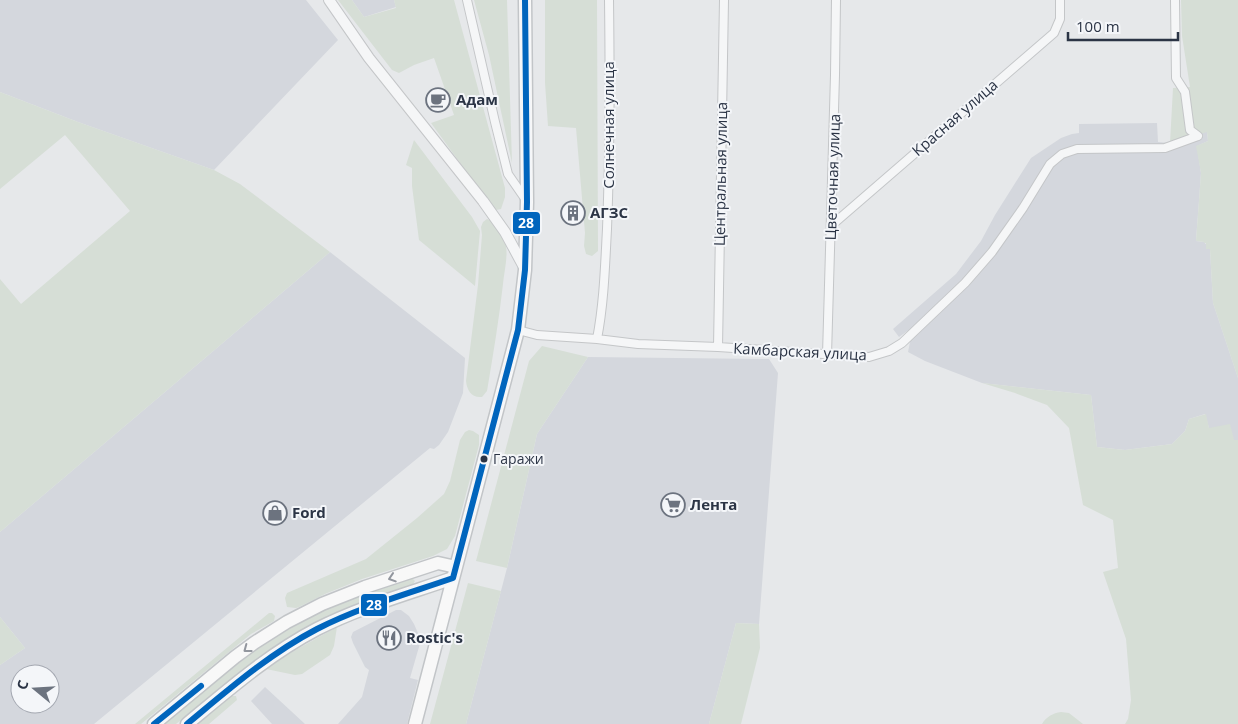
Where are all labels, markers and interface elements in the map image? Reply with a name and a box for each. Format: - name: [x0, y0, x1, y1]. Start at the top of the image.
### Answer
- scale bar: [1068, 10, 1178, 42]
- text: 100 m: [1076, 16, 1120, 36]
- street label: Солнечная улица: [598, 61, 618, 189]
- street label: Красная улица: [907, 75, 1001, 160]
- cafe icon: Адам: [425, 87, 451, 113]
- place label: Адам: [456, 89, 498, 109]
- street label: Центральная улица: [709, 102, 731, 246]
- street label: Цветочная улица: [820, 113, 844, 241]
- building icon: АГЗС: [560, 200, 586, 226]
- place label: АГЗС: [590, 202, 628, 222]
- line badge: 28: [512, 211, 541, 235]
- text: 28: [518, 213, 534, 232]
- street label: Камбарская улица: [733, 338, 867, 364]
- place label: Гаражи: [493, 449, 544, 468]
- marker: Гаражи: [479, 454, 489, 464]
- supermarket icon: Лента: [660, 492, 686, 518]
- place label: Лента: [690, 494, 737, 514]
- shop icon: Ford: [262, 500, 288, 526]
- place label: Ford: [292, 502, 326, 522]
- one-way arrow: [388, 572, 396, 582]
- line badge: 28: [360, 593, 388, 617]
- text: 28: [366, 595, 382, 614]
- restaurant icon: Rostic's: [376, 625, 402, 651]
- place label: Rostic's: [406, 627, 463, 647]
- one-way arrow: [244, 643, 253, 651]
- north arrow: [10, 664, 60, 714]
- text: С: [12, 678, 33, 692]

